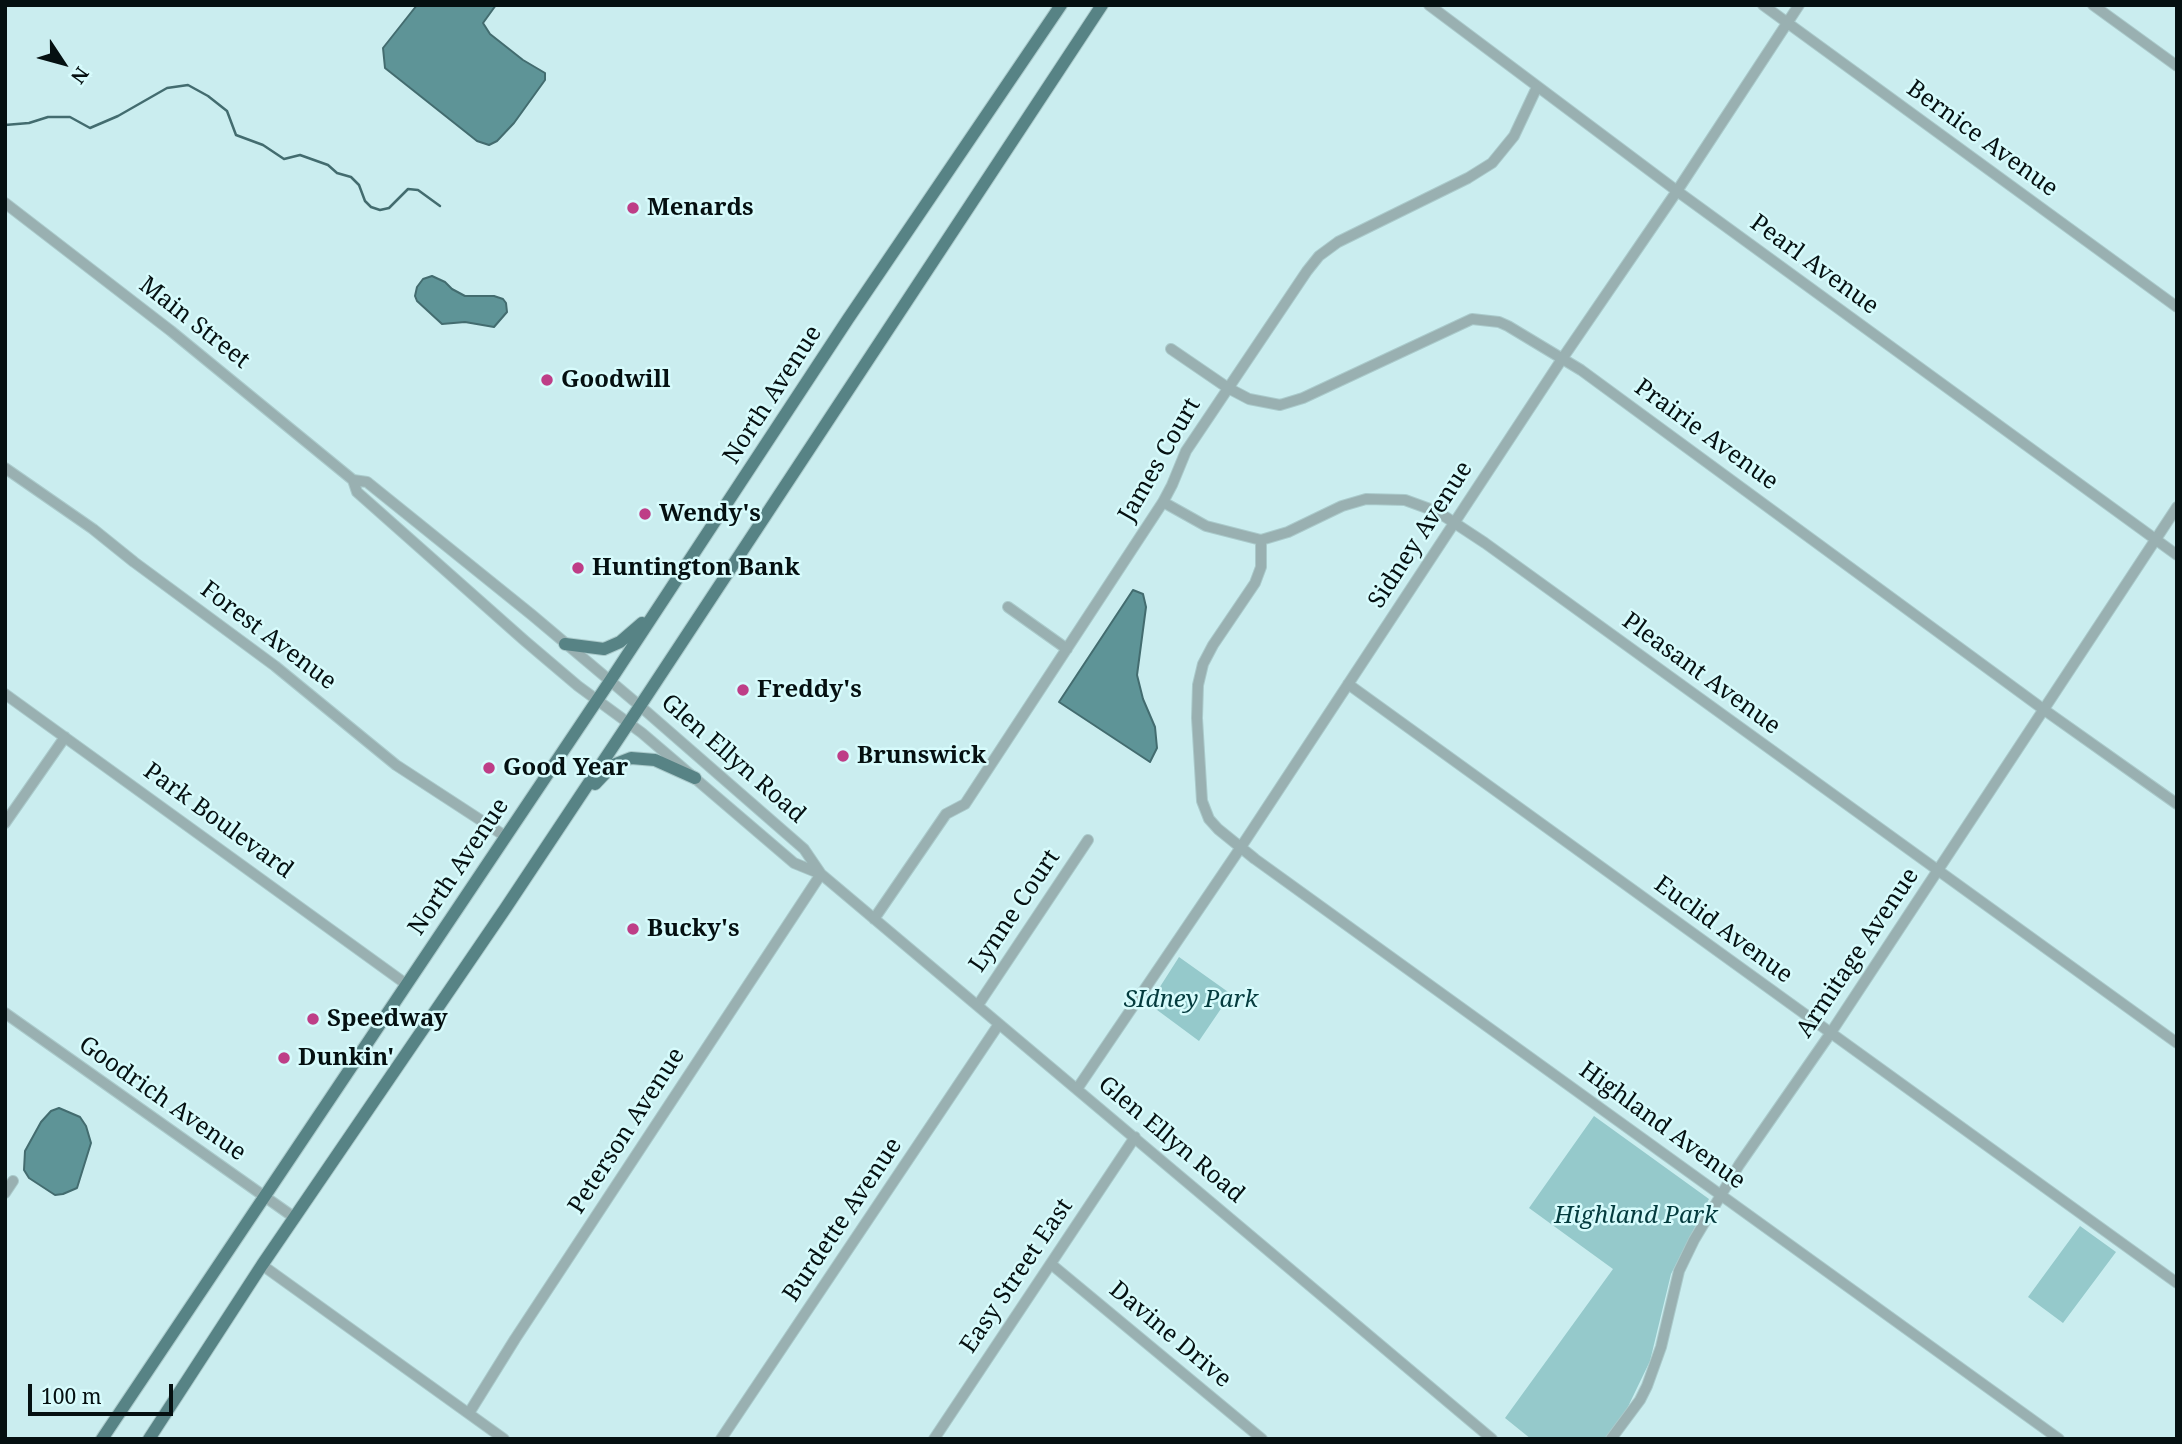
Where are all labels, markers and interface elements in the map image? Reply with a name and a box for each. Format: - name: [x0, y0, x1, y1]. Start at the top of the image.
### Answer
- north arrow: [28, 28, 98, 98]
- text: N: [65, 62, 95, 89]
- street label: Bernice Avenue: [1901, 75, 2063, 203]
- place label: Menards: [647, 194, 754, 222]
- marker: Menards: [625, 200, 641, 216]
- street label: Pearl Avenue: [1744, 209, 1884, 321]
- street label: Main Street: [133, 271, 255, 375]
- street label: North Avenue: [718, 320, 828, 470]
- place label: Goodwill: [561, 366, 670, 394]
- marker: Goodwill: [539, 372, 555, 388]
- street label: Prairie Avenue: [1629, 373, 1783, 497]
- street label: James Court: [1113, 393, 1207, 527]
- street label: Sidney Avenue: [1363, 456, 1479, 614]
- place label: Wendy's: [659, 500, 761, 528]
- marker: Wendy's: [637, 506, 653, 522]
- place label: Huntington Bank: [592, 554, 800, 582]
- marker: Huntington Bank: [570, 560, 586, 576]
- street label: Forest Avenue: [194, 576, 342, 696]
- street label: Pleasant Avenue: [1616, 607, 1786, 741]
- place label: Freddy's: [757, 676, 862, 704]
- marker: Freddy's: [735, 682, 751, 698]
- street label: Glen Ellyn Road: [655, 688, 811, 830]
- place label: Brunswick: [857, 742, 986, 770]
- marker: Brunswick: [835, 748, 851, 764]
- place label: Good Year: [503, 754, 628, 782]
- street label: Park Boulevard: [137, 757, 299, 885]
- marker: Good Year: [481, 760, 497, 776]
- street label: North Avenue: [403, 793, 515, 941]
- street label: Lynne Court: [964, 844, 1066, 978]
- street label: Armitage Avenue: [1791, 863, 1925, 1043]
- street label: Euclid Avenue: [1648, 870, 1798, 990]
- place label: Bucky's: [647, 915, 739, 943]
- marker: Bucky's: [625, 921, 641, 937]
- park label: SIdney Park: [1124, 986, 1258, 1014]
- place label: Speedway: [327, 1005, 448, 1033]
- marker: Speedway: [305, 1011, 321, 1027]
- street label: Goodrich Avenue: [73, 1031, 251, 1167]
- street label: Peterson Avenue: [563, 1043, 691, 1219]
- place label: Dunkin': [298, 1044, 394, 1072]
- marker: Dunkin': [276, 1050, 292, 1066]
- street label: Highland Avenue: [1573, 1056, 1751, 1196]
- street label: Glen Ellyn Road: [1092, 1070, 1250, 1210]
- street label: Burdette Avenue: [778, 1133, 908, 1307]
- street label: Easy Street East: [955, 1193, 1079, 1359]
- park label: Highland Park: [1554, 1202, 1718, 1230]
- street label: Davine Drive: [1103, 1276, 1237, 1394]
- scale bar: [32, 1370, 177, 1414]
- text: 100 m: [41, 1382, 102, 1410]

